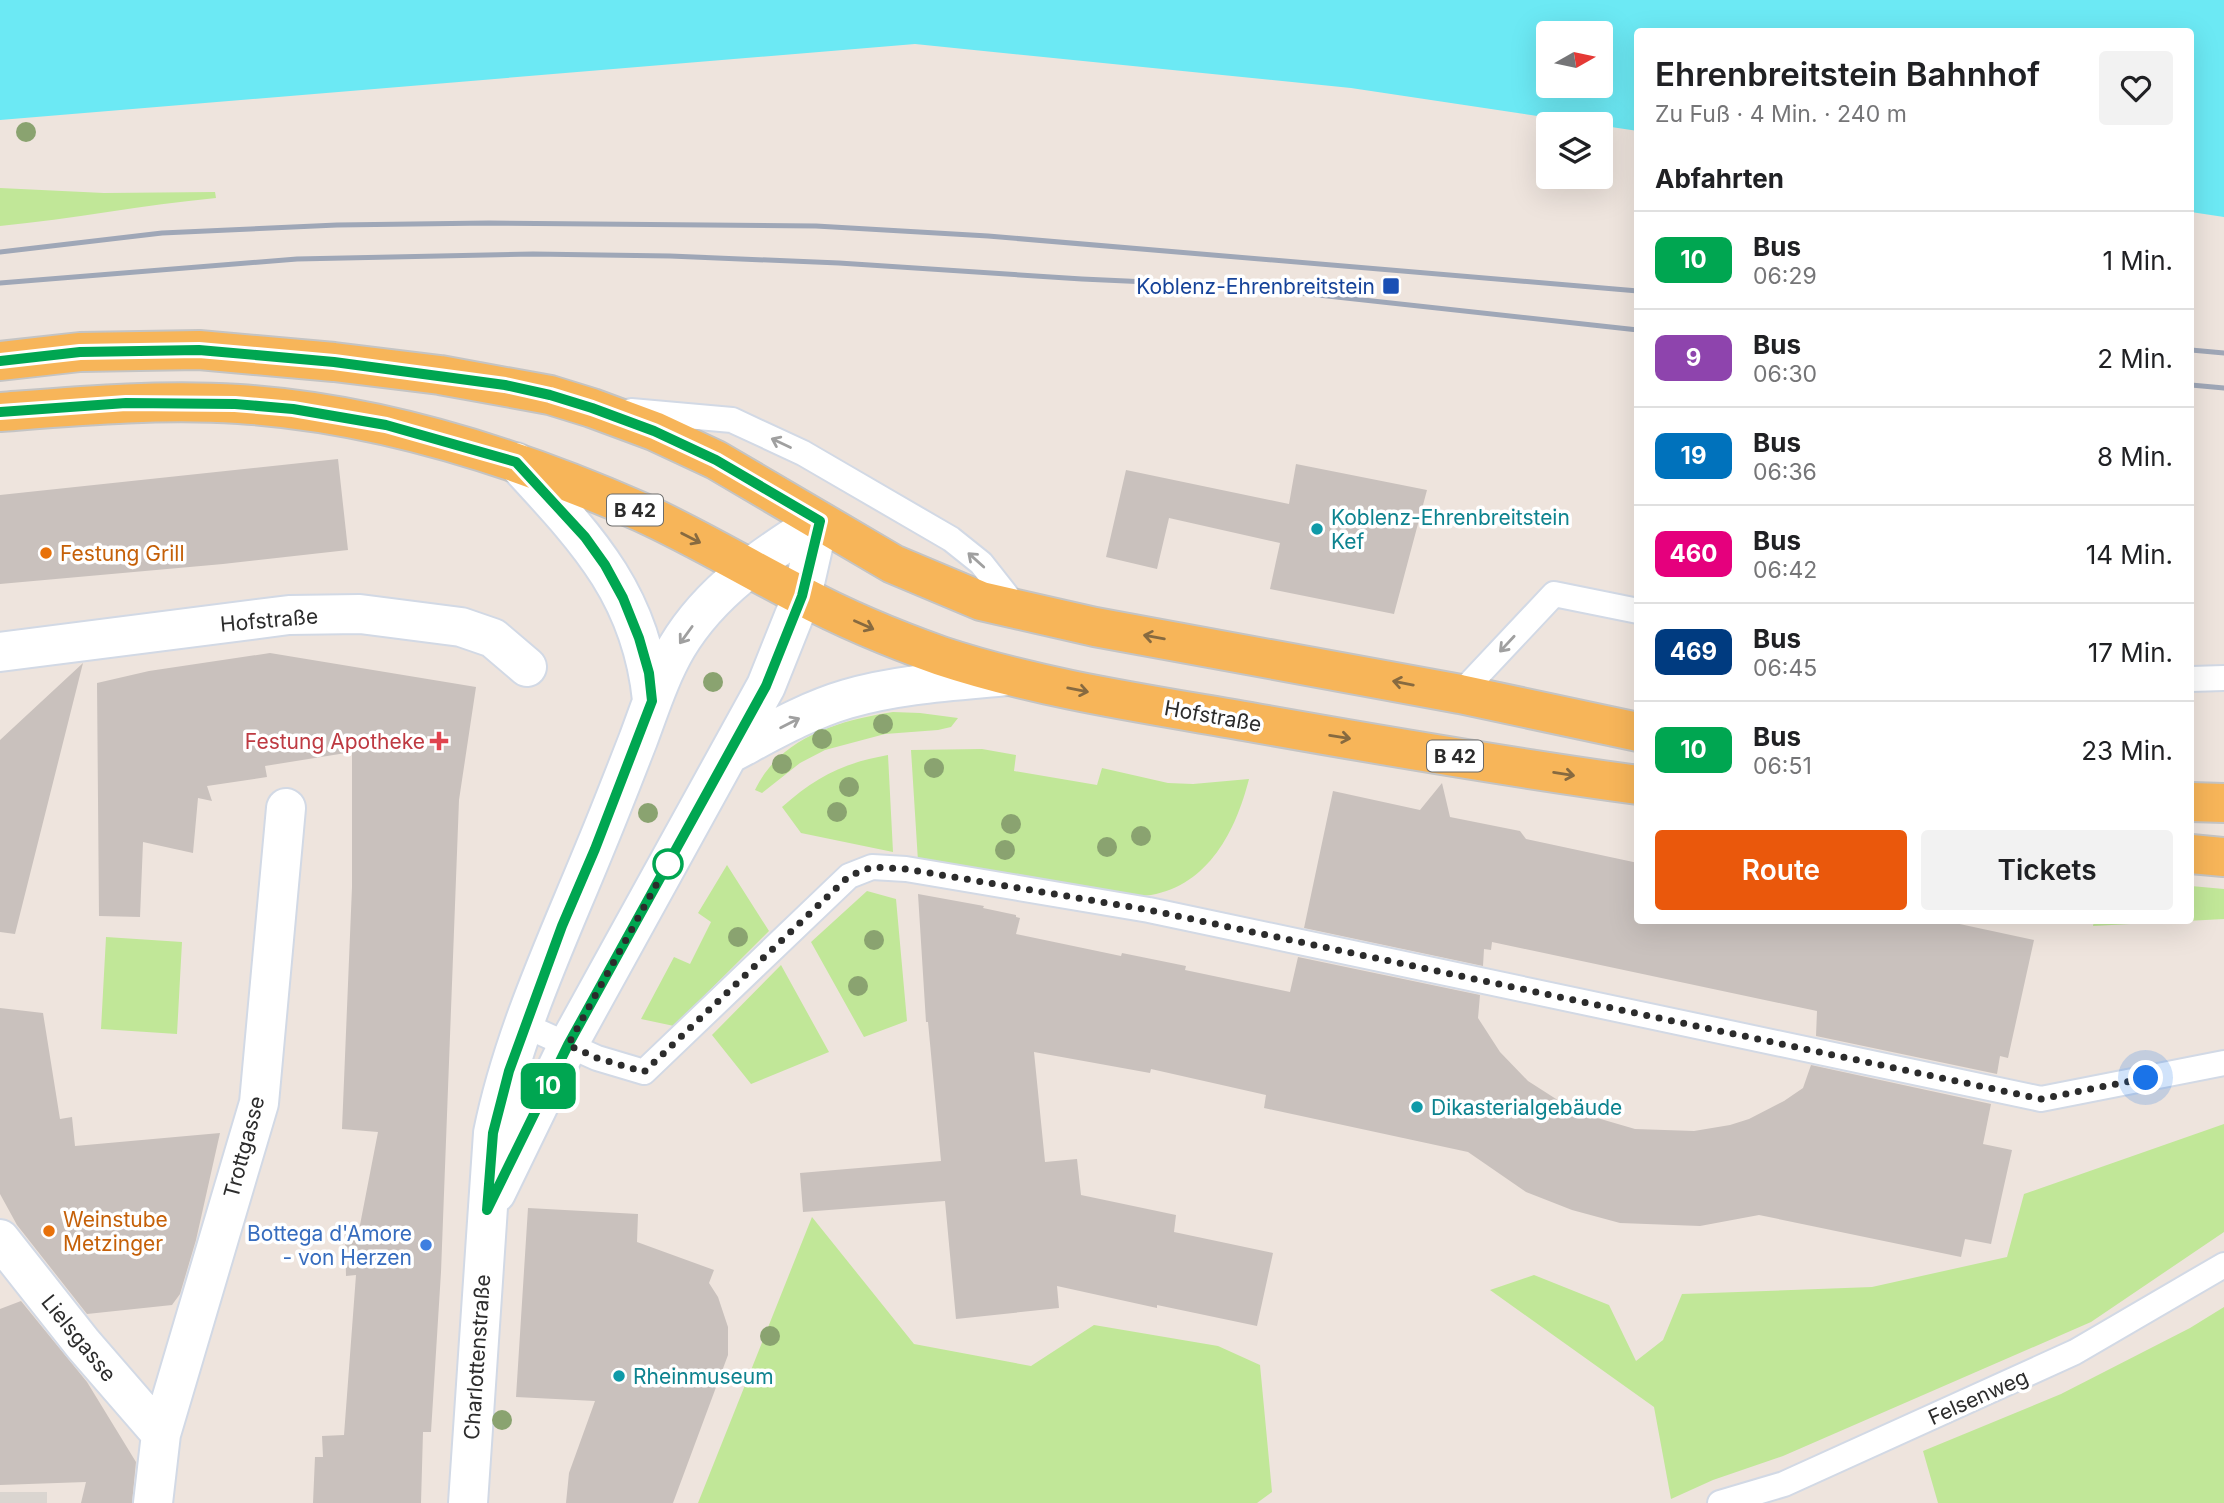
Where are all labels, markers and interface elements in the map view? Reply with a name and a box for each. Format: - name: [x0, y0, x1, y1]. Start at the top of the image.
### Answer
- north arrow: [1536, 21, 1614, 98]
- map controls: [1536, 21, 1613, 189]
- button: heart: [2099, 51, 2173, 125]
- text: Ehrenbreitstein Bahnhof: [1655, 54, 2040, 94]
- text: Zu Fuß · 4 Min. · 240 m: [1655, 100, 1907, 128]
- button: layers: [1536, 112, 1613, 189]
- text: Abfahrten: [1655, 163, 1784, 194]
- text: Bus: [1753, 231, 1801, 262]
- text: 10: [1680, 245, 1707, 274]
- text: 1 Min.: [2102, 245, 2173, 276]
- text: 06:29: [1753, 262, 1817, 290]
- place label: Koblenz-Ehrenbreitstein: [1136, 274, 1375, 299]
- marker: Koblenz-Ehrenbreitstein: [1381, 276, 1401, 296]
- text: Bus: [1753, 329, 1801, 360]
- text: 9: [1686, 343, 1701, 372]
- text: 2 Min.: [2097, 343, 2173, 374]
- text: 06:30: [1753, 360, 1817, 388]
- text: Bus: [1753, 427, 1801, 458]
- one-way arrow: [771, 436, 792, 449]
- text: 19: [1681, 441, 1706, 470]
- text: 8 Min.: [2097, 441, 2173, 472]
- text: 06:36: [1753, 458, 1817, 486]
- road number: B 42: [607, 495, 663, 526]
- place label: Koblenz-Ehrenbreitstein Kef: [1331, 505, 1570, 554]
- marker: Koblenz-Ehrenbreitstein Kef: [1309, 521, 1325, 537]
- text: Bus: [1753, 525, 1801, 556]
- one-way arrow: [680, 531, 701, 545]
- text: 460: [1670, 539, 1718, 568]
- text: 14 Min.: [2086, 539, 2173, 570]
- place label: Festung Grill: [60, 541, 185, 566]
- marker: Festung Grill: [38, 545, 54, 561]
- one-way arrow: [968, 551, 985, 568]
- text: 06:42: [1753, 556, 1817, 584]
- street label: Hofstraße: [219, 603, 319, 637]
- one-way arrow: [853, 619, 874, 632]
- text: Bus: [1753, 623, 1801, 654]
- one-way arrow: [679, 625, 693, 644]
- one-way arrow: [1143, 630, 1166, 643]
- one-way arrow: [1498, 635, 1515, 652]
- text: 469: [1670, 637, 1717, 666]
- text: 17 Min.: [2088, 637, 2173, 668]
- text: 06:45: [1753, 654, 1817, 682]
- one-way arrow: [1392, 675, 1415, 689]
- one-way arrow: [1066, 684, 1089, 698]
- street label: Hofstraße: [1162, 695, 1264, 737]
- one-way arrow: [779, 715, 800, 729]
- text: Bus: [1753, 721, 1801, 752]
- place label: Festung Apotheke: [245, 729, 425, 754]
- one-way arrow: [1328, 731, 1351, 744]
- marker: Festung Apotheke: [431, 733, 447, 749]
- text: 10: [1680, 735, 1707, 764]
- text: 23 Min.: [2081, 735, 2173, 766]
- road number: B 42: [1427, 740, 1483, 772]
- text: 06:51: [1753, 752, 1812, 780]
- one-way arrow: [1552, 768, 1575, 781]
- button: Route: [1655, 830, 1907, 910]
- button: Tickets: [1921, 830, 2173, 910]
- unlabelled marker: [653, 849, 683, 879]
- your location: [2128, 1060, 2163, 1095]
- line badge: 10: [516, 1063, 580, 1109]
- text: 10: [535, 1071, 561, 1100]
- street label: Trottgasse: [218, 1093, 270, 1201]
- place label: Dikasterialgebäude: [1431, 1095, 1622, 1120]
- marker: Dikasterialgebäude: [1409, 1099, 1425, 1115]
- place label: Weinstube Metzinger: [63, 1207, 168, 1256]
- place label: Bottega d'Amore - von Herzen: [247, 1221, 412, 1270]
- marker: Weinstube Metzinger: [41, 1223, 57, 1239]
- marker: Bottega d'Amore - von Herzen: [418, 1237, 434, 1253]
- street label: Charlottenstraße: [459, 1273, 495, 1441]
- street label: Lielsgasse: [36, 1290, 122, 1386]
- place label: Rheinmuseum: [633, 1364, 774, 1389]
- street label: Felsenweg: [1924, 1364, 2032, 1430]
- marker: Rheinmuseum: [611, 1368, 627, 1384]

